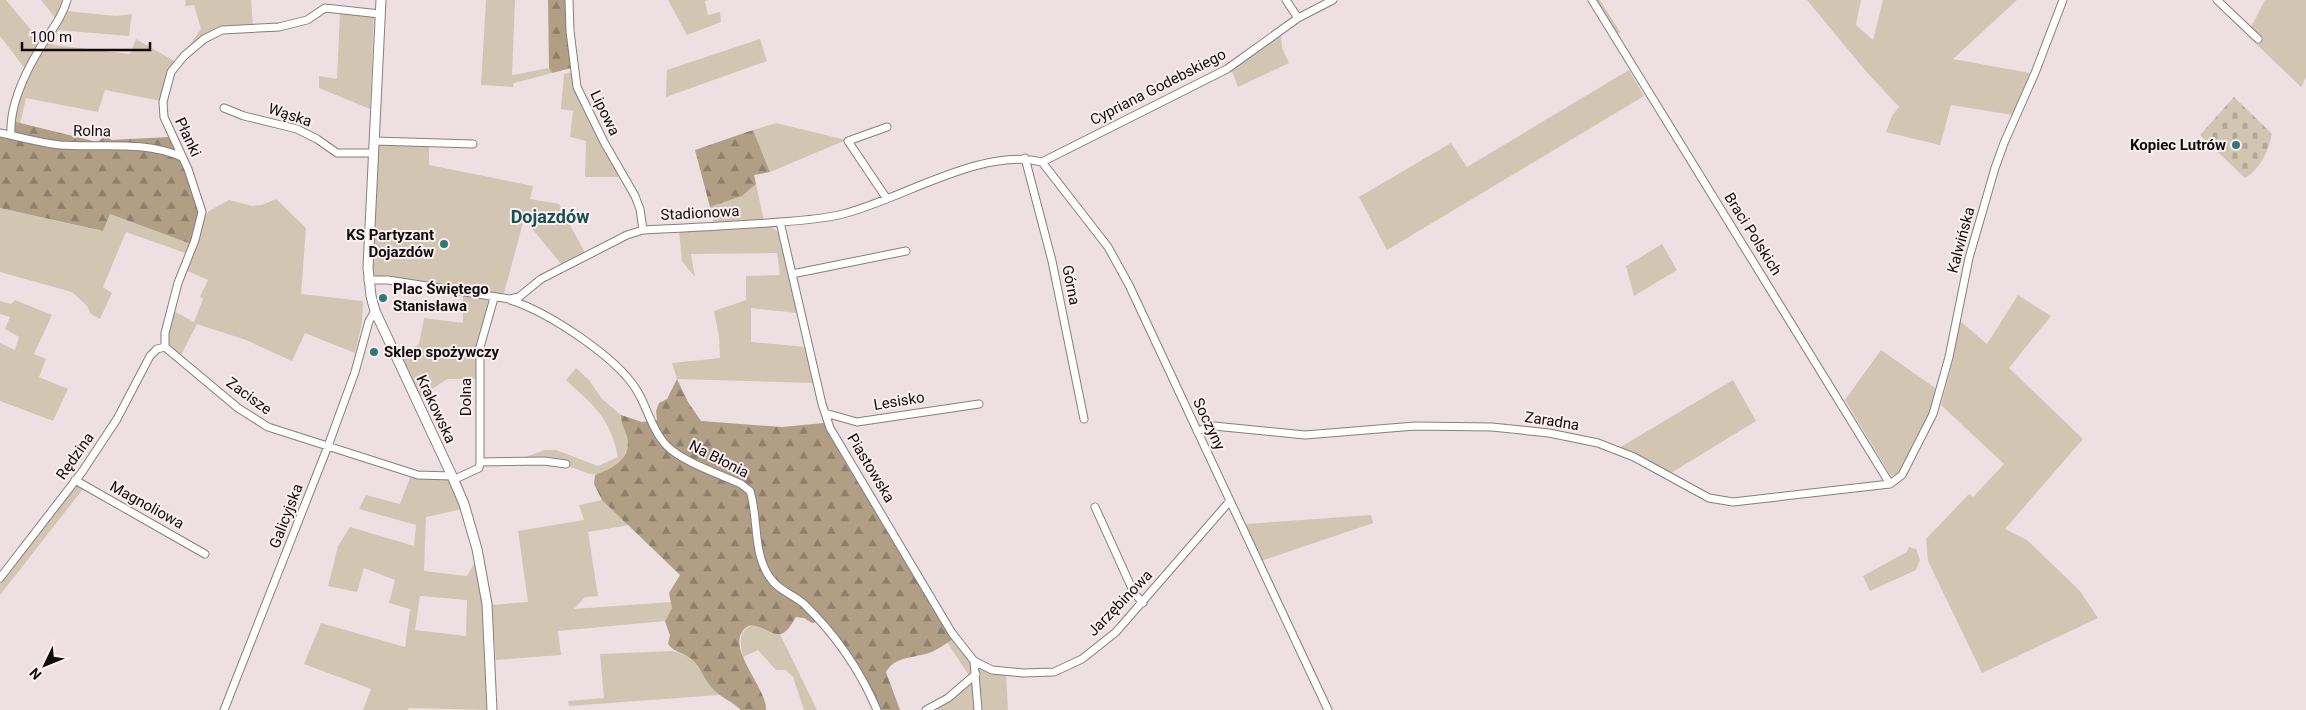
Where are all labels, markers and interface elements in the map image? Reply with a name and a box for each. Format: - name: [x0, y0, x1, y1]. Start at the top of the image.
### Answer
- scale bar: [22, 20, 150, 52]
- text: 100 m: [30, 28, 72, 46]
- street label: Cypriana Godebskiego: [1087, 45, 1229, 129]
- street label: Lipowa: [586, 87, 624, 139]
- street label: Wąska: [266, 100, 314, 130]
- street label: Płanki: [171, 115, 205, 159]
- street label: Rolna: [73, 122, 111, 140]
- place label: Kopiec Lutrów: [2130, 136, 2226, 154]
- marker: Kopiec Lutrów: [2230, 139, 2242, 151]
- street label: Braci Polskich: [1720, 189, 1786, 279]
- street label: Stadionowa: [660, 202, 740, 224]
- street label: Kalwińska: [1944, 205, 1978, 275]
- district label: Dojazdów: [511, 206, 589, 227]
- place label: KS Partyzant Dojazdów: [346, 226, 434, 261]
- marker: KS Partyzant Dojazdów: [438, 238, 450, 250]
- street label: Górna: [1058, 263, 1084, 307]
- place label: Plac Świętego Stanisława: [393, 280, 489, 315]
- marker: Plac Świętego Stanisława: [377, 292, 389, 304]
- place label: Sklep spożywczy: [384, 343, 500, 361]
- marker: Sklep spożywczy: [368, 346, 380, 358]
- street label: Krakowska: [412, 372, 460, 446]
- street label: Zacisze: [223, 374, 275, 418]
- street label: Dolna: [457, 378, 475, 416]
- street label: Lesisko: [872, 388, 926, 414]
- street label: Soczyny: [1189, 395, 1229, 453]
- street label: Zaradna: [1523, 408, 1581, 434]
- street label: Rędzina: [52, 429, 98, 483]
- street label: Piastowska: [843, 430, 899, 506]
- street label: Na Błonia: [686, 436, 752, 482]
- street label: Magnoliowa: [107, 477, 187, 533]
- street label: Galicyjska: [265, 481, 307, 551]
- street label: Jarzębinowa: [1084, 566, 1156, 640]
- north arrow: [20, 640, 70, 690]
- text: N: [26, 665, 45, 683]

